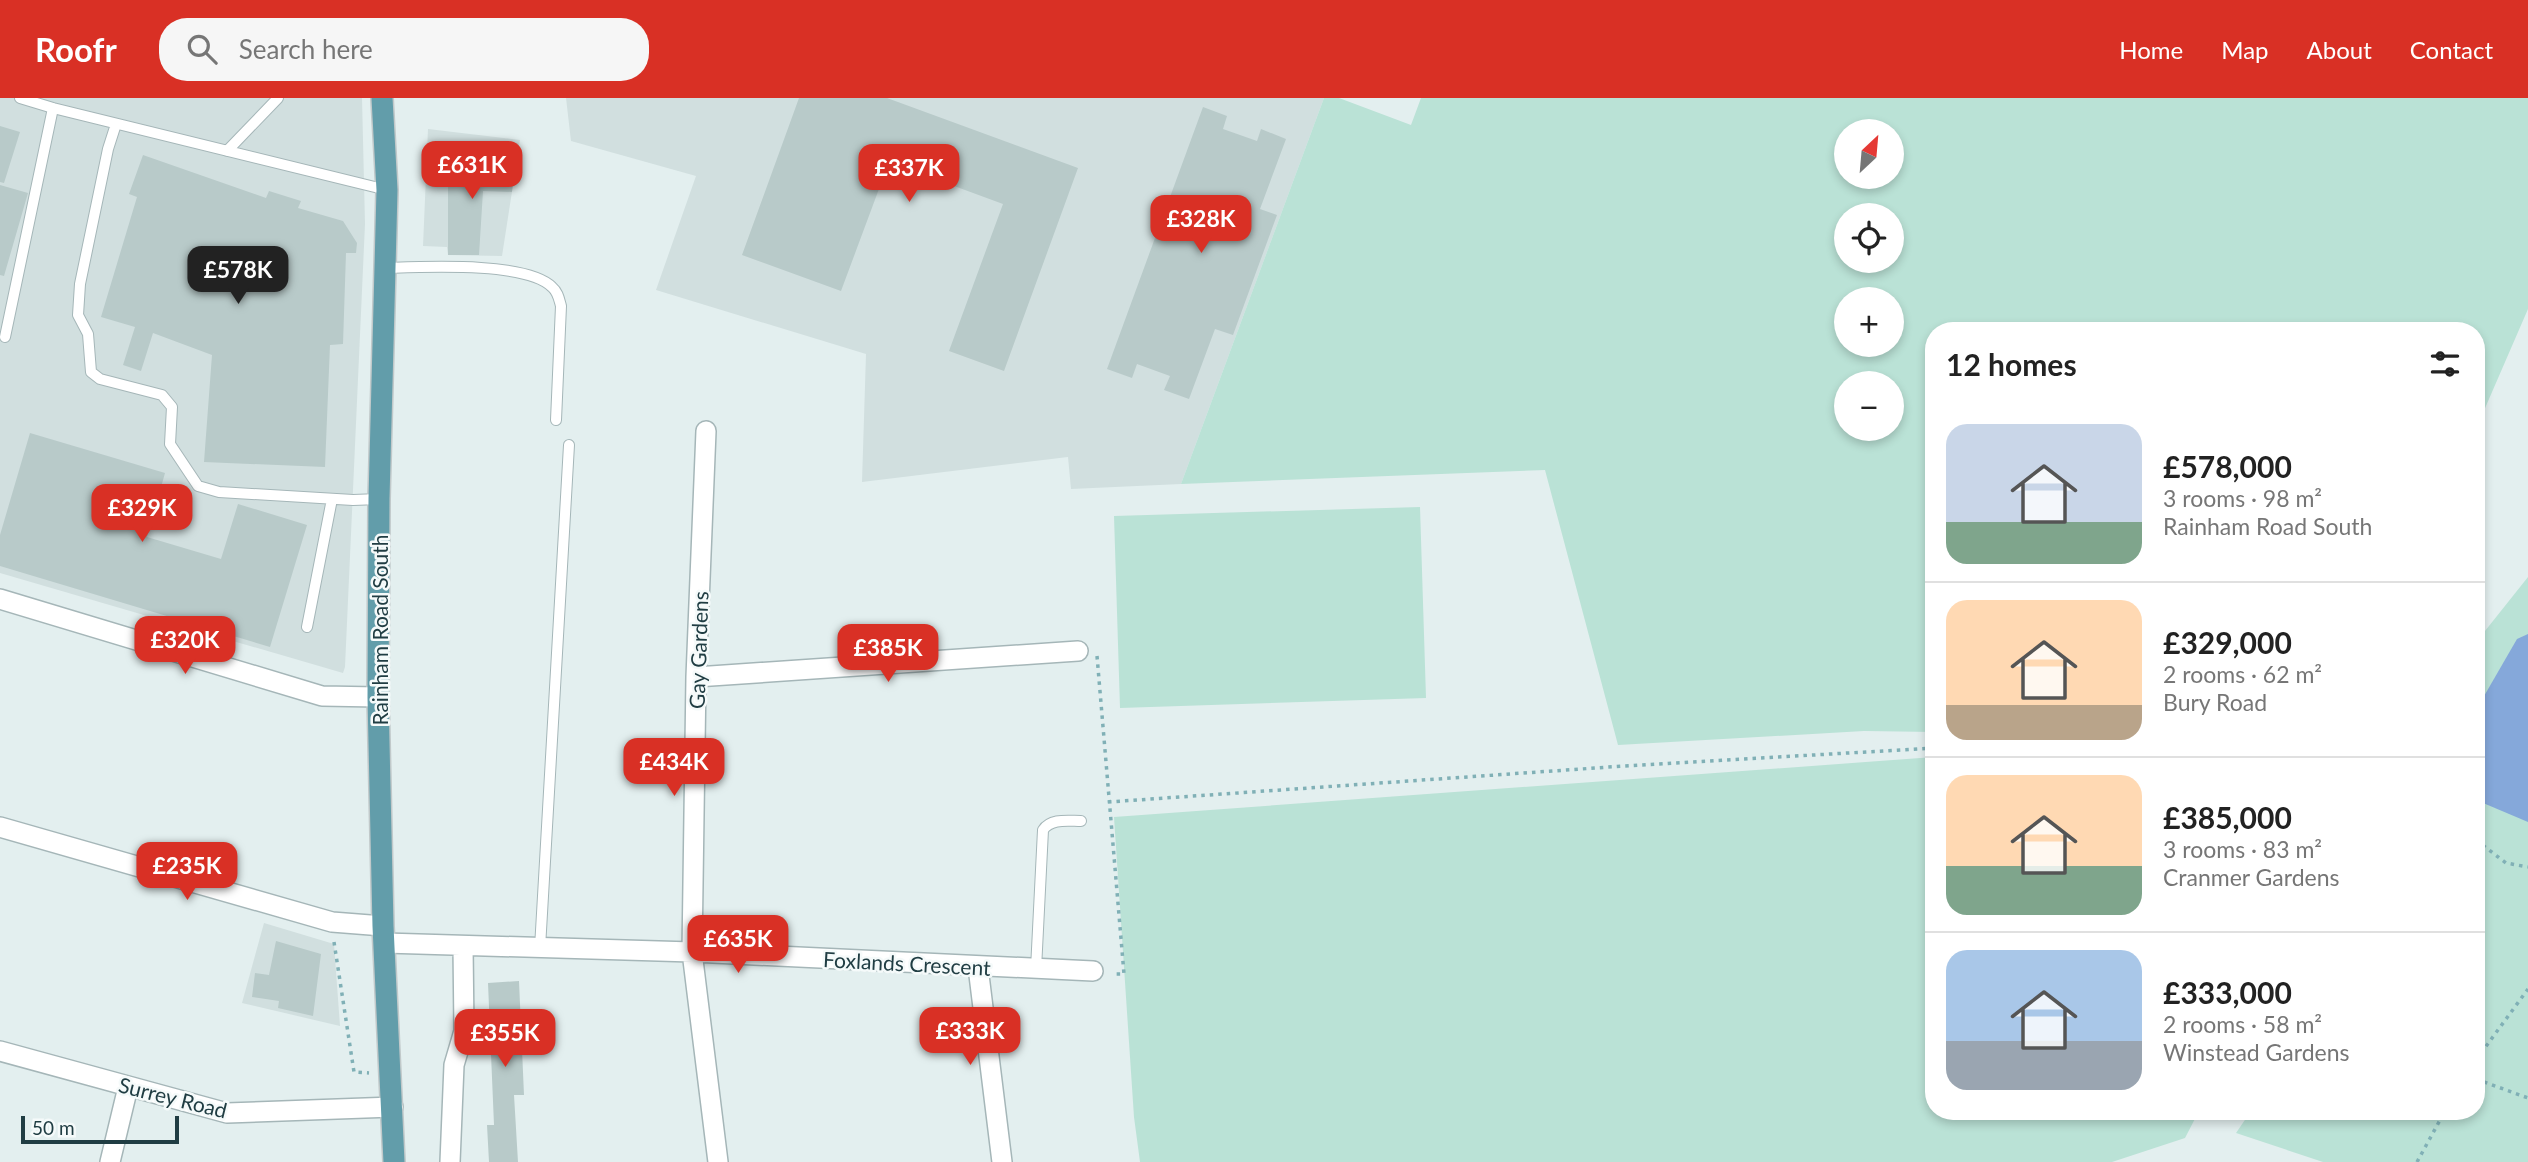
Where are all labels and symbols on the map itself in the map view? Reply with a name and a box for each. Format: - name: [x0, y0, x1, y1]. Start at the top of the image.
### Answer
- north arrow: [1834, 119, 1904, 189]
- pin: £631K: [423, 141, 521, 201]
- pin: £337K: [860, 144, 958, 204]
- pin: £328K: [1152, 195, 1250, 255]
- pin: £578K: [189, 246, 287, 306]
- pin: £329K: [93, 484, 191, 544]
- street label: Rainham Road South: [367, 534, 392, 726]
- street label: Gay Gardens: [683, 591, 713, 709]
- pin: £320K: [136, 616, 234, 676]
- pin: £385K: [839, 624, 937, 684]
- pin: £434K: [625, 738, 723, 798]
- pin: £235K: [138, 842, 236, 902]
- pin: £635K: [689, 916, 787, 975]
- street label: Foxlands Crescent: [823, 946, 992, 980]
- pin: £333K: [921, 1007, 1019, 1067]
- pin: £355K: [456, 1010, 554, 1069]
- street label: Surrey Road: [116, 1071, 230, 1123]
- scale bar: [21, 1113, 178, 1145]

